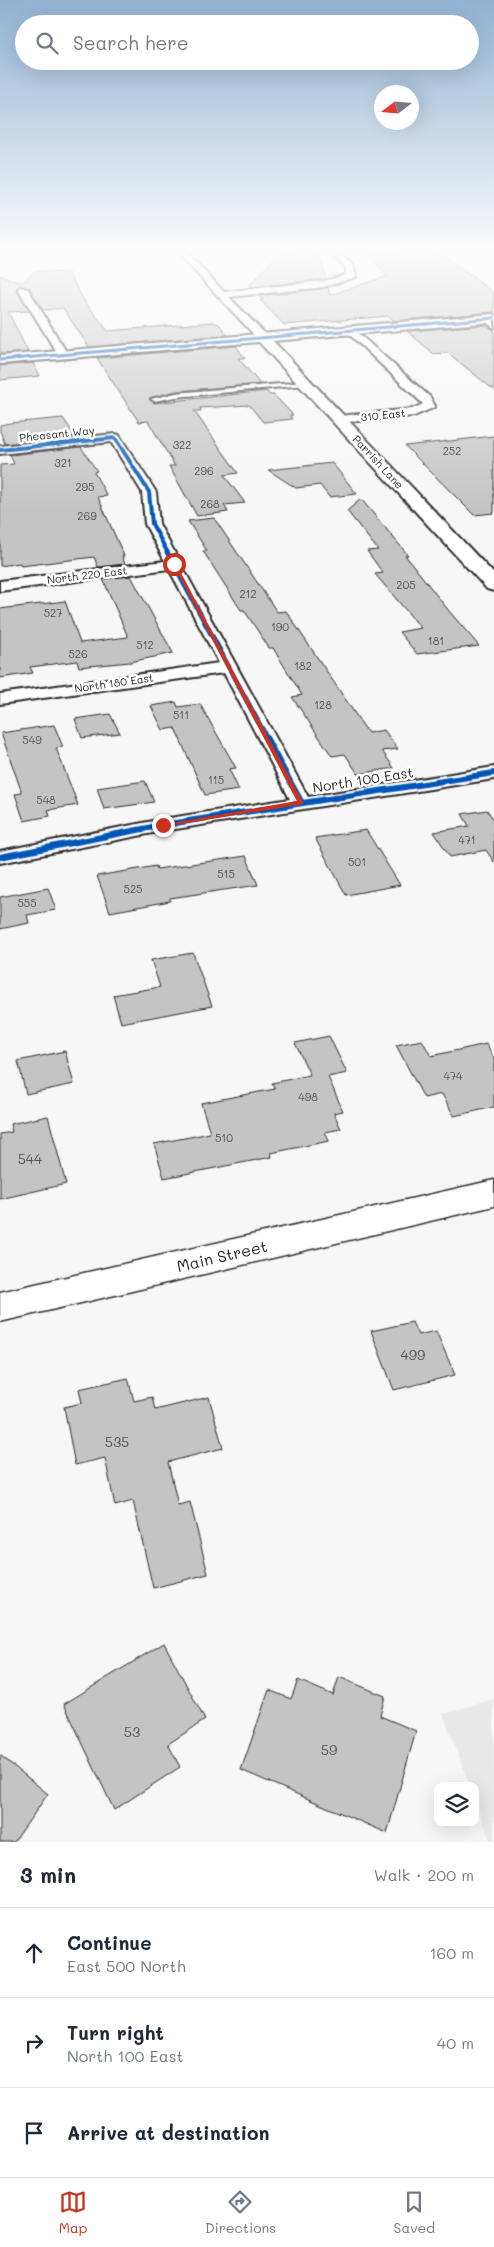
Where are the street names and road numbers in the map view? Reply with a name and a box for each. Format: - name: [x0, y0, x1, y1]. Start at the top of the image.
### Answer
- street label: 310 East: [360, 405, 406, 424]
- street label: Pheasant Way: [19, 422, 96, 445]
- street label: Parrish Lane: [349, 431, 407, 492]
- street label: North 220 East: [46, 562, 128, 587]
- street label: North 180 East: [73, 669, 155, 695]
- street label: North 100 East: [311, 762, 415, 797]
- street label: Main Street: [174, 1235, 269, 1276]

